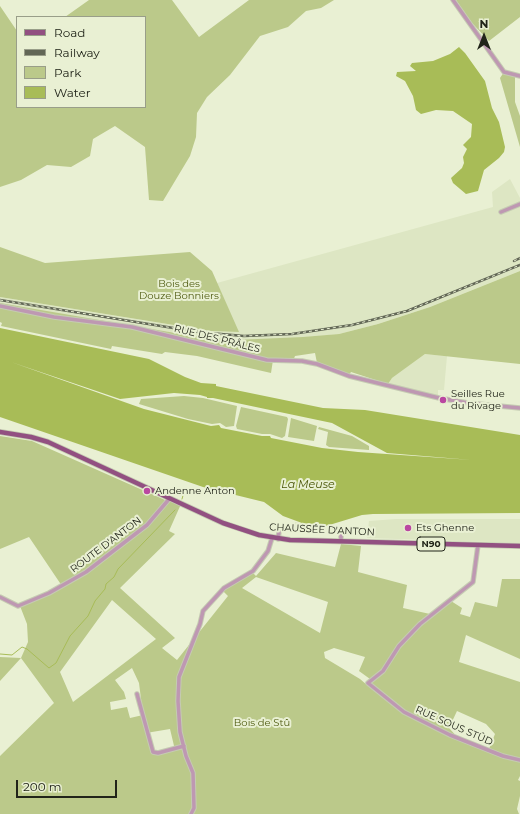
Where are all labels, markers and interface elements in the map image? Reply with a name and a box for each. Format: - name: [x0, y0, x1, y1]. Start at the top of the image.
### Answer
- legend: [16, 16, 146, 108]
- north arrow: [464, 16, 504, 56]
- text: N: [480, 17, 488, 31]
- text: Road: [54, 25, 85, 40]
- text: Railway: [54, 45, 100, 60]
- text: Park: [54, 65, 81, 80]
- text: Water: [54, 85, 90, 100]
- park label: Bois des Douze Bonniers: [139, 278, 219, 302]
- street label: RUE DES PRÂLES: [173, 322, 261, 356]
- place label: Seilles Rue du Rivage: [451, 388, 505, 412]
- marker: Seilles Rue du Rivage: [438, 395, 448, 405]
- water label: La Meuse: [281, 478, 335, 492]
- place label: Andenne Anton: [155, 485, 235, 497]
- marker: Andenne Anton: [142, 486, 152, 496]
- street label: ROUTE D'ANTON: [68, 514, 144, 576]
- street label: CHAUSSÉE D'ANTON: [269, 521, 375, 539]
- place label: Ets Ghenne: [416, 522, 474, 534]
- marker: Ets Ghenne: [403, 523, 413, 533]
- road number: N90: [417, 537, 445, 551]
- street label: RUE SOUS STÛD: [413, 704, 495, 748]
- park label: Bois de Stû: [234, 717, 290, 729]
- scale bar: [18, 772, 119, 798]
- text: 200 m: [23, 779, 62, 794]

